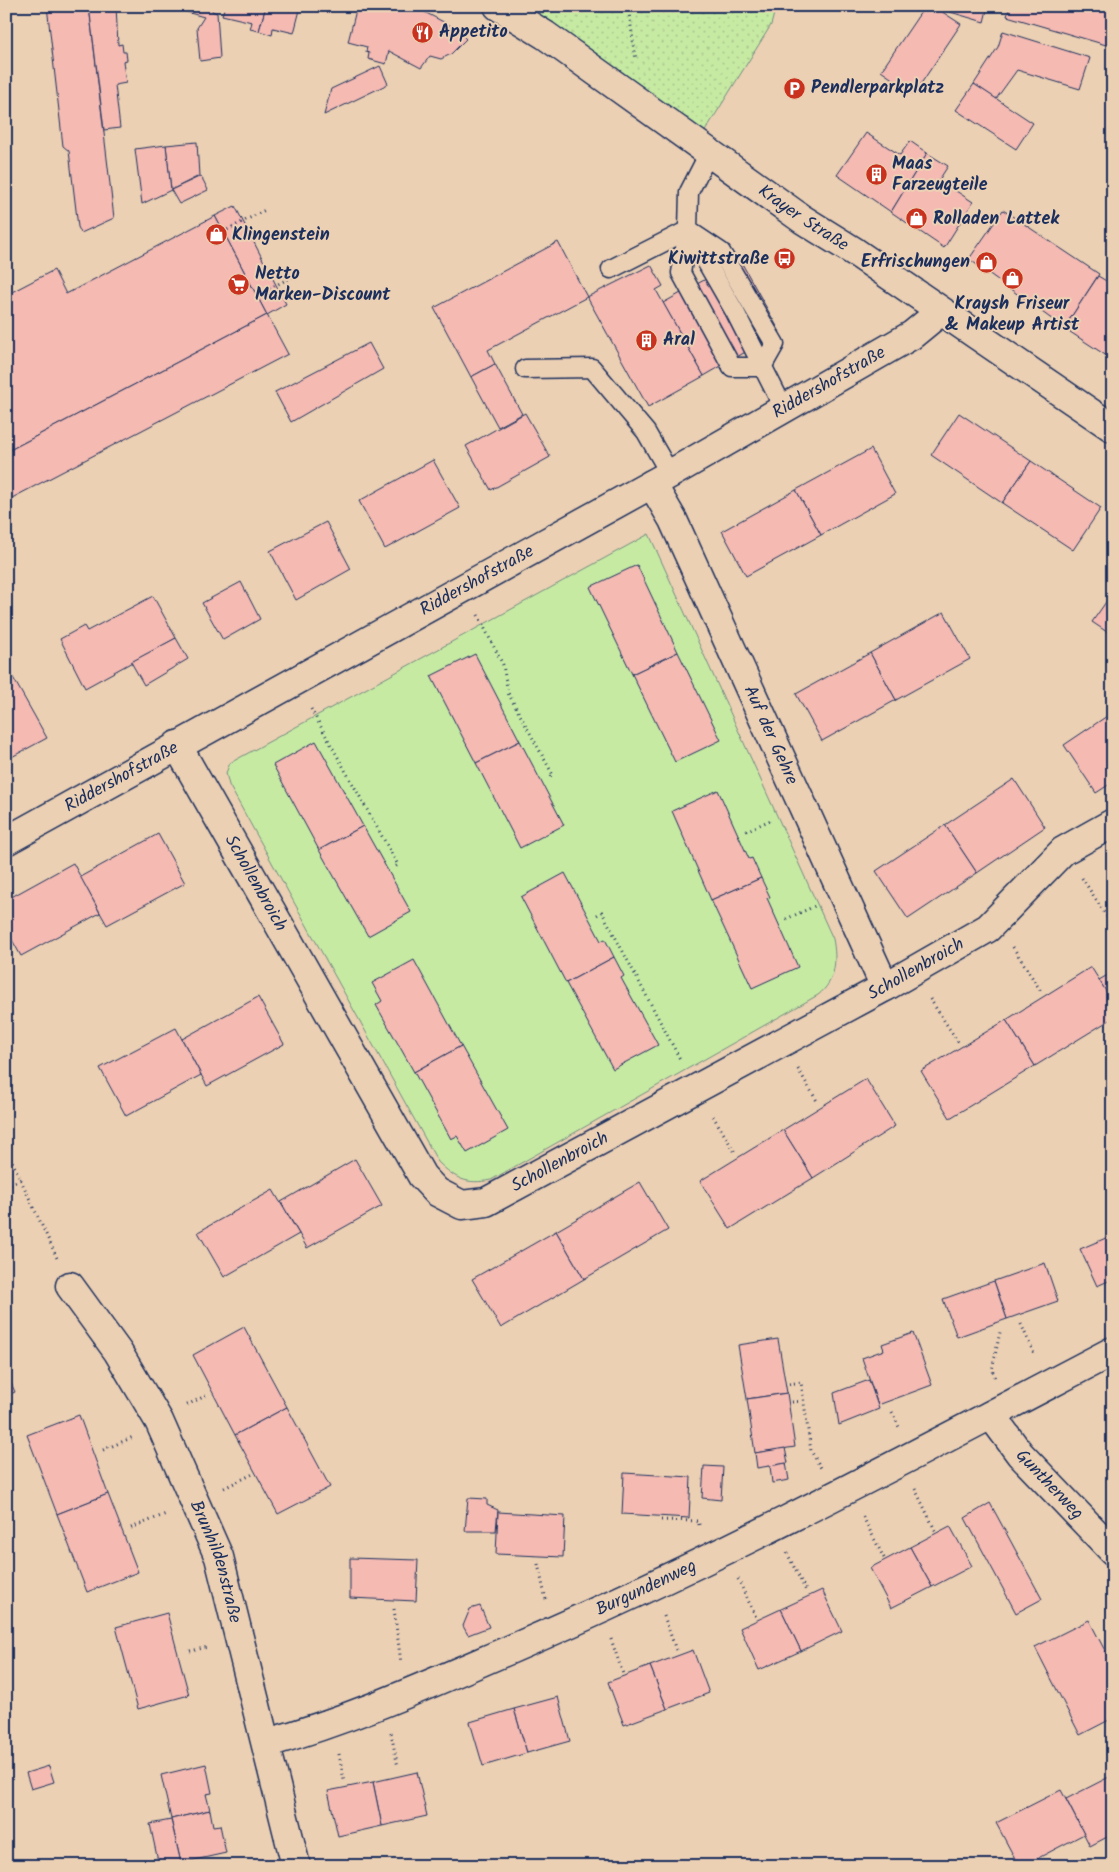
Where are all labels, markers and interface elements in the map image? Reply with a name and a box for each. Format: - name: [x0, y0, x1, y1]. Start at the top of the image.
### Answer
- place label: Appetito: [439, 18, 508, 47]
- restaurant icon: Appetito: [411, 20, 435, 44]
- place label: Pendlerparkplatz: [811, 74, 944, 103]
- parking icon: Pendlerparkplatz: [783, 76, 807, 100]
- place label: Maas Farzeugteile: [892, 150, 988, 200]
- building icon: Maas Farzeugteile: [864, 162, 888, 186]
- street label: Krayer Straße: [752, 177, 855, 259]
- place label: Rolladen Lattek: [933, 205, 1060, 234]
- shop icon: Rolladen Lattek: [905, 207, 929, 231]
- place label: Klingenstein: [232, 221, 330, 250]
- shop icon: Klingenstein: [204, 223, 228, 247]
- place label: Kiwittstraße: [668, 245, 769, 274]
- bus stop icon: Kiwittstraße: [773, 247, 797, 271]
- place label: Erfrischungen: [861, 248, 970, 277]
- shop icon: Erfrischungen: [974, 250, 998, 274]
- place label: Netto Marken-Discount: [255, 260, 391, 310]
- shop icon: Kraysh Friseur & Makeup Artist: [1000, 267, 1024, 291]
- supermarket icon: Netto Marken-Discount: [227, 272, 251, 296]
- place label: Kraysh Friseur & Makeup Artist: [945, 290, 1080, 340]
- place label: Aral: [663, 326, 695, 355]
- building icon: Aral: [635, 328, 659, 352]
- street label: Riddershofstraße: [767, 339, 891, 427]
- street label: Riddershofstraße: [414, 537, 539, 624]
- street label: Auf der Gehre: [735, 681, 806, 790]
- street label: Riddershofstraße: [59, 734, 184, 821]
- street label: Schollenbroich: [216, 829, 295, 937]
- street label: Schollenbroich: [862, 930, 970, 1008]
- street label: Schollenbroich: [506, 1124, 614, 1200]
- street label: Guntherweg: [1008, 1443, 1091, 1527]
- street label: Brunhildenstraße: [181, 1496, 249, 1626]
- street label: Burgundenweg: [591, 1552, 702, 1624]

